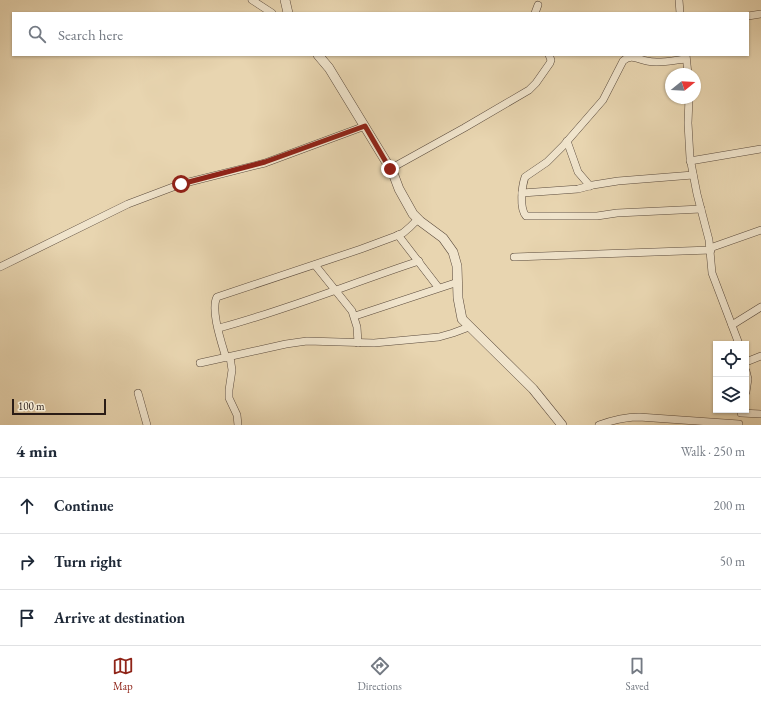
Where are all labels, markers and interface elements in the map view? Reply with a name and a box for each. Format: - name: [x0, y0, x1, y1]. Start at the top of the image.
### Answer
- search box: [12, 12, 749, 56]
- icon: search: [26, 23, 48, 45]
- text: Search here: [58, 25, 123, 44]
- north arrow: [665, 68, 701, 104]
- route end: [381, 160, 399, 178]
- route start: [172, 175, 190, 193]
- map controls: [713, 341, 749, 413]
- button: locate: [713, 341, 749, 377]
- button: layers: [713, 377, 749, 413]
- scale bar: [12, 397, 106, 416]
- text: 100 m: [18, 399, 45, 413]
- text: 4 min: [16, 440, 57, 462]
- text: Walk · 250 m: [681, 443, 745, 460]
- icon: ahead: [16, 495, 38, 517]
- text: Continue: [54, 496, 114, 515]
- text: 200 m: [714, 497, 745, 514]
- icon: right: [16, 551, 38, 573]
- text: Turn right: [54, 552, 122, 571]
- text: 50 m: [720, 553, 745, 570]
- icon: arrive: [16, 607, 38, 629]
- text: Arrive at destination: [54, 608, 185, 627]
- tab: Map: [112, 655, 134, 693]
- tab: Directions: [358, 655, 402, 693]
- tab: Saved: [626, 655, 649, 693]

